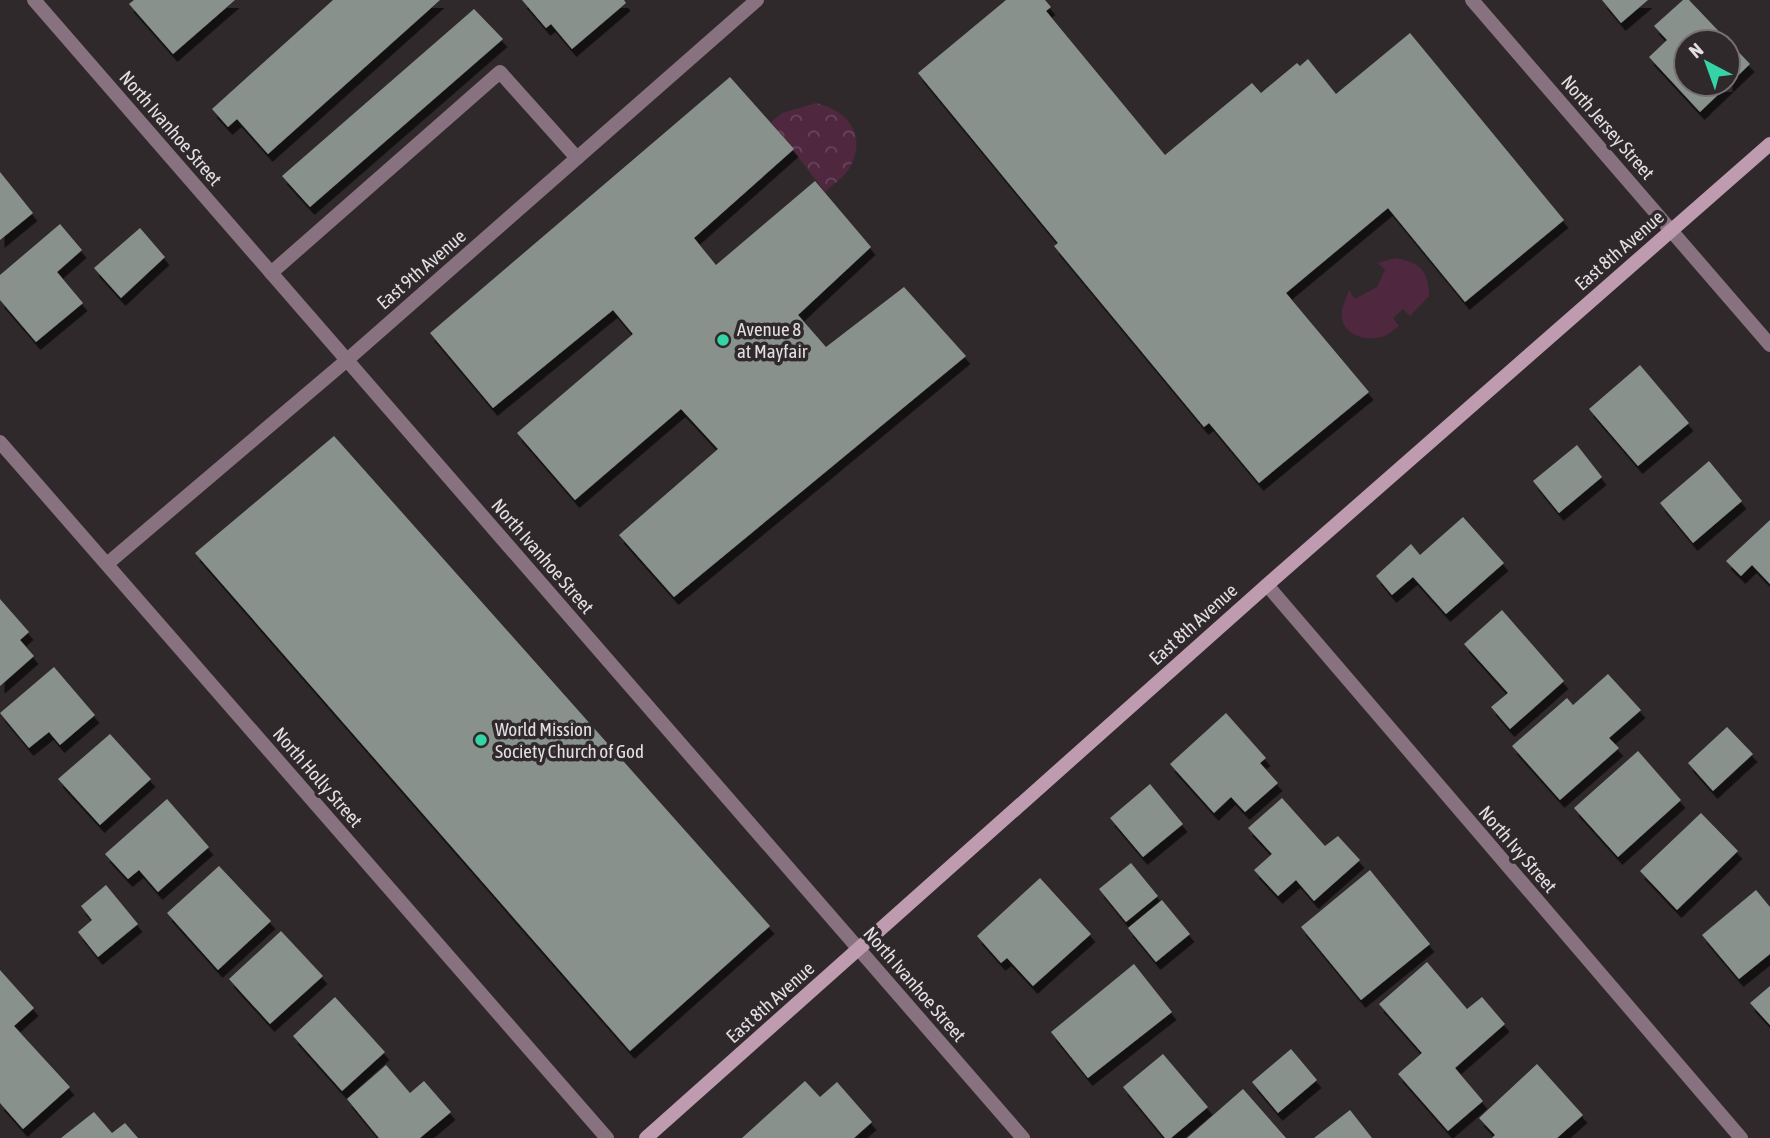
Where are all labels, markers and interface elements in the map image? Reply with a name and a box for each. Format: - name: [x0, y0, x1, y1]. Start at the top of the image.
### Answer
- north arrow: [1672, 28, 1742, 98]
- text: N: [1684, 38, 1707, 62]
- street label: North Ivanhoe Street: [115, 66, 227, 190]
- street label: North Jersey Street: [1557, 71, 1659, 183]
- street label: East 8th Avenue: [1570, 205, 1668, 295]
- street label: East 9th Avenue: [372, 224, 470, 314]
- place label: Avenue 8 at Mayfair: [737, 318, 808, 362]
- marker: Avenue 8 at Mayfair: [715, 332, 731, 348]
- street label: North Ivanhoe Street: [487, 494, 599, 618]
- street label: East 8th Avenue: [1145, 579, 1241, 669]
- place label: World Mission Society Church of God: [495, 718, 644, 762]
- street label: North Holly Street: [269, 723, 367, 831]
- marker: World Mission Society Church of God: [473, 732, 489, 748]
- street label: North Ivy Street: [1474, 801, 1562, 897]
- street label: North Ivanhoe Street: [859, 922, 971, 1046]
- street label: East 8th Avenue: [722, 957, 818, 1047]

